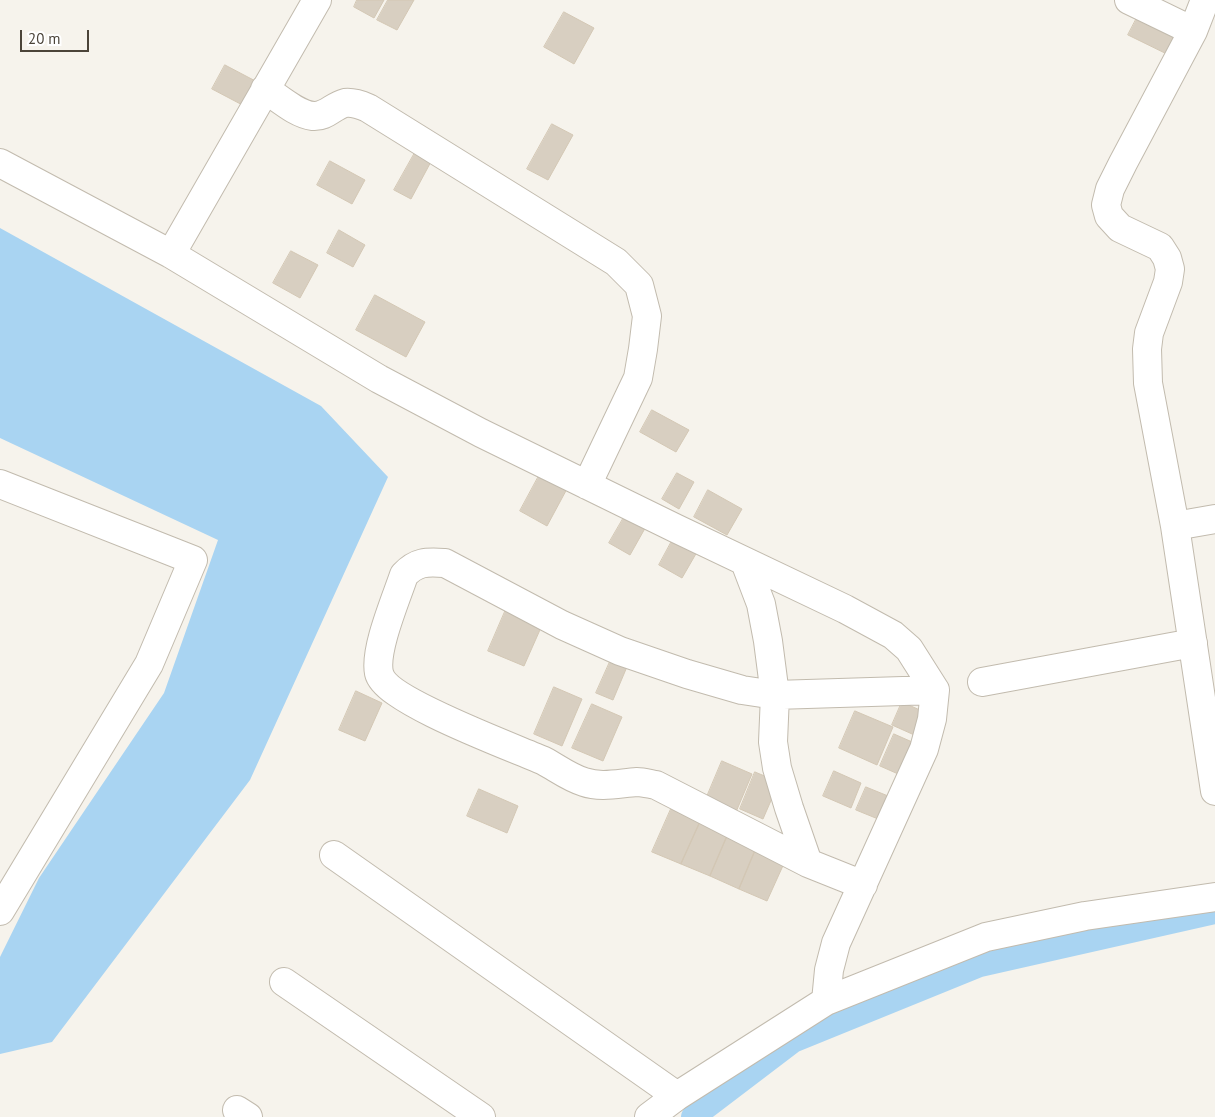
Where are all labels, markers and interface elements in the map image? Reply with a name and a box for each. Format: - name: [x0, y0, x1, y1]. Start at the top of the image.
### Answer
- scale bar: [22, 20, 91, 52]
- text: 20 m: [28, 29, 61, 48]

